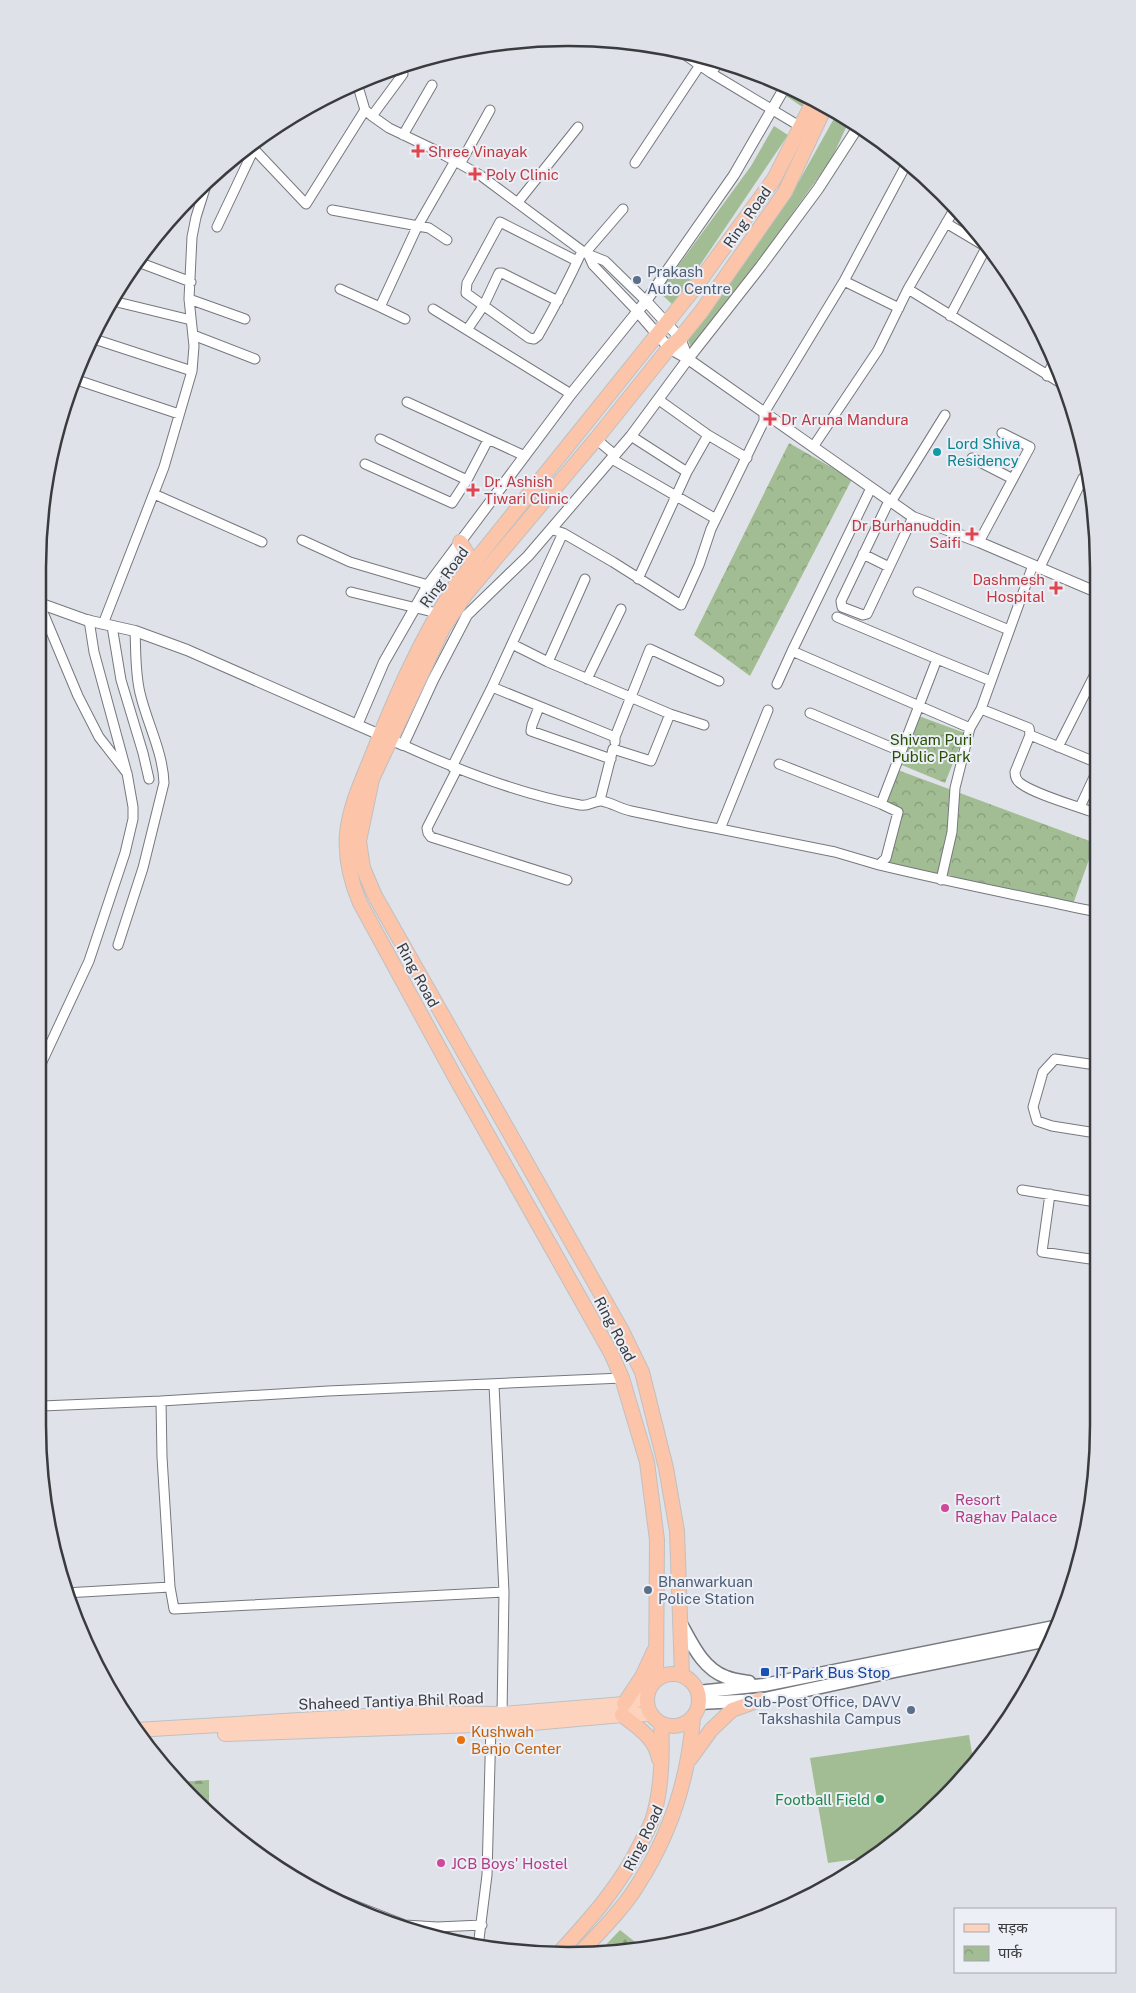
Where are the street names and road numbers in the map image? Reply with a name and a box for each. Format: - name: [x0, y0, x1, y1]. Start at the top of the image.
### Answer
- street label: Ring Road: [720, 183, 774, 251]
- street label: Ring Road: [416, 543, 472, 611]
- street label: Ring Road: [393, 940, 443, 1010]
- street label: Ring Road: [591, 1294, 639, 1364]
- street label: Shaheed Tantiya Bhil Road: [298, 1689, 484, 1713]
- street label: Ring Road: [620, 1802, 666, 1874]

